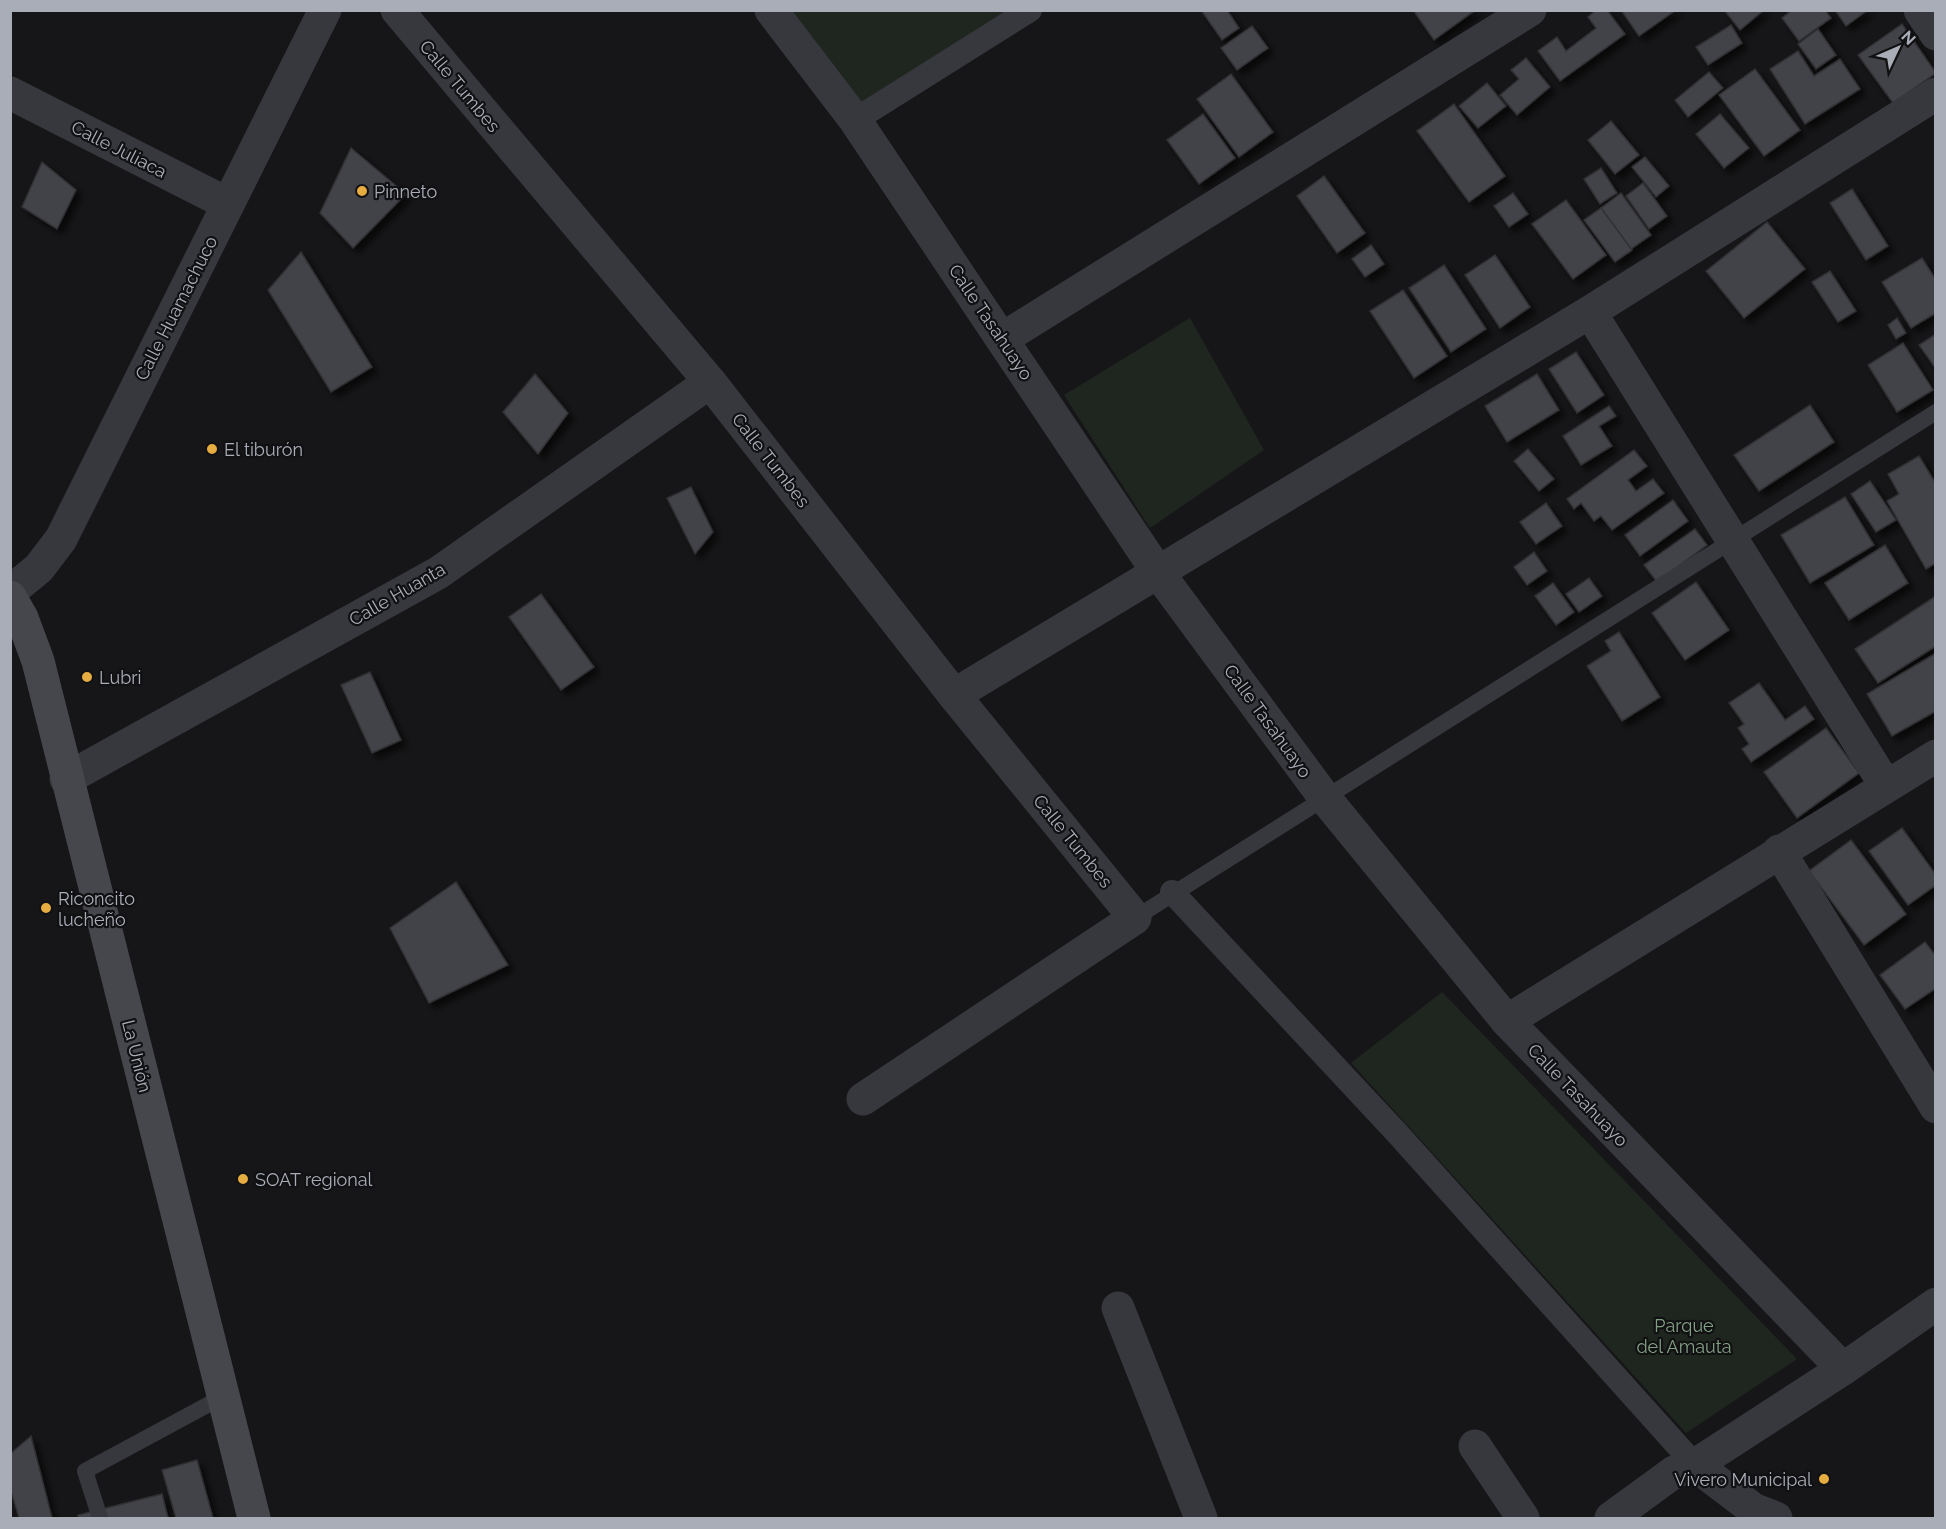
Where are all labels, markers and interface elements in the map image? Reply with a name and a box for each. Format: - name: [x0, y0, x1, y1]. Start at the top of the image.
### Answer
- north arrow: [1868, 18, 1928, 78]
- text: N: [1897, 27, 1920, 49]
- street label: Calle Tumbes: [415, 36, 505, 137]
- street label: Calle Juliaca: [68, 116, 170, 182]
- place label: Pinneto: [374, 181, 437, 202]
- marker: Pinneto: [355, 184, 369, 198]
- street label: Calle Huamachuco: [131, 232, 222, 384]
- street label: Calle Tasahuayo: [945, 260, 1038, 384]
- street label: Calle Tumbes: [728, 409, 814, 511]
- place label: El tiburón: [224, 439, 303, 460]
- marker: El tiburón: [205, 442, 219, 456]
- street label: Calle Huanta: [345, 558, 449, 630]
- street label: Calle Tasahuayo: [1220, 660, 1316, 782]
- place label: Lubri: [99, 667, 142, 688]
- marker: Lubri: [80, 670, 94, 684]
- street label: Calle Tumbes: [1029, 790, 1117, 892]
- place label: Riconcito lucheño: [58, 888, 135, 930]
- marker: Riconcito lucheño: [39, 901, 53, 915]
- street label: La Unión: [118, 1018, 156, 1094]
- street label: Calle Tasahuayo: [1524, 1039, 1633, 1151]
- place label: SOAT regional: [255, 1169, 373, 1190]
- marker: SOAT regional: [236, 1172, 250, 1186]
- park label: Parque del Amauta: [1636, 1315, 1732, 1357]
- place label: Vivero Municipal: [1674, 1469, 1812, 1490]
- marker: Vivero Municipal: [1817, 1472, 1831, 1486]

